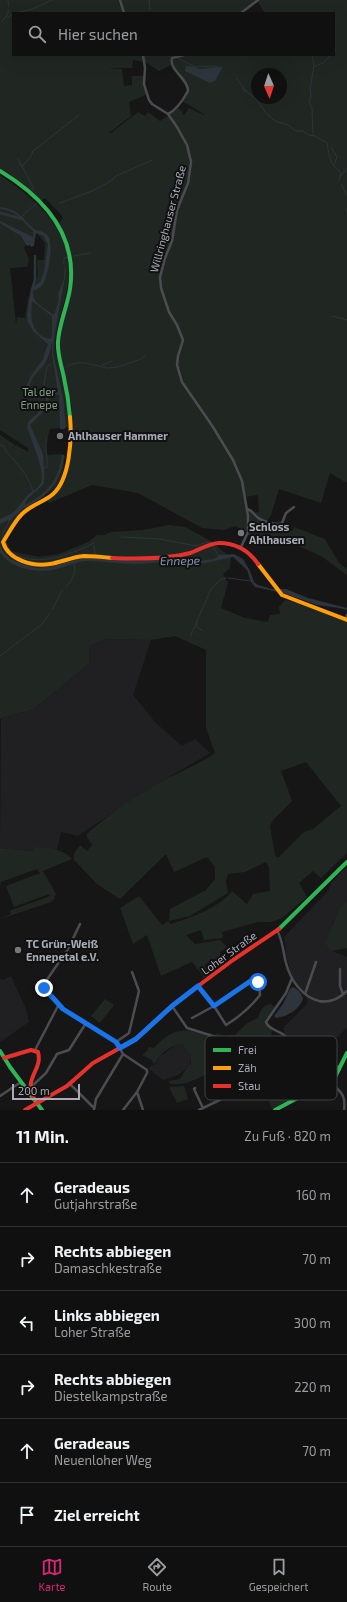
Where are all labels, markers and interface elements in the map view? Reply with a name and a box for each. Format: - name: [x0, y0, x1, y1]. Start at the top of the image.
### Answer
- search box: [12, 12, 335, 56]
- icon: search: [26, 23, 48, 45]
- text: Hier suchen: [58, 25, 138, 43]
- north arrow: [251, 68, 287, 104]
- street label: Willringhauser Straße: [147, 164, 188, 274]
- park label: Tal der Ennepe: [20, 385, 58, 411]
- place label: Ahlhauser Hammer: [68, 429, 168, 442]
- marker: Ahlhauser Hammer: [55, 431, 65, 441]
- place label: Schloss Ahlhausen: [249, 520, 304, 546]
- marker: Schloss Ahlhausen: [236, 528, 246, 538]
- water label: Ennepe: [160, 553, 201, 567]
- street label: Loher Straße: [199, 928, 259, 977]
- place label: TC Grün-Weiß Ennepetal e.V.: [26, 937, 99, 963]
- marker: TC Grün-Weiß Ennepetal e.V.: [13, 945, 23, 955]
- route start: [249, 973, 267, 991]
- route end: [35, 979, 53, 997]
- legend: [205, 1036, 337, 1100]
- text: Frei: [238, 1043, 257, 1056]
- text: Zäh: [238, 1061, 257, 1074]
- text: Stau: [238, 1079, 261, 1092]
- scale bar: [12, 1082, 80, 1101]
- text: 200 m: [18, 1084, 50, 1097]
- text: 11 Min.: [16, 1126, 69, 1146]
- text: Zu Fuß · 820 m: [244, 1128, 331, 1144]
- text: Geradeaus: [54, 1178, 130, 1196]
- icon: ahead: [16, 1184, 38, 1206]
- text: 160 m: [296, 1187, 331, 1203]
- text: Gutjahrstraße: [54, 1196, 137, 1212]
- text: Rechts abbiegen: [54, 1242, 171, 1260]
- icon: right: [16, 1248, 38, 1270]
- text: 70 m: [302, 1251, 331, 1267]
- text: Damaschkestraße: [54, 1260, 162, 1276]
- text: Links abbiegen: [54, 1306, 160, 1324]
- icon: left: [16, 1312, 38, 1334]
- text: 300 m: [294, 1315, 331, 1331]
- text: Loher Straße: [54, 1324, 131, 1340]
- text: Rechts abbiegen: [54, 1370, 171, 1388]
- icon: right: [16, 1376, 38, 1398]
- text: 220 m: [294, 1379, 331, 1395]
- text: Diestelkampstraße: [54, 1388, 168, 1404]
- text: Geradeaus: [54, 1434, 130, 1452]
- icon: ahead: [16, 1440, 38, 1462]
- text: 70 m: [302, 1443, 331, 1459]
- text: Neuenloher Weg: [54, 1452, 152, 1468]
- icon: arrive: [16, 1504, 38, 1526]
- text: Ziel erreicht: [54, 1506, 140, 1524]
- tab: Karte: [38, 1556, 66, 1593]
- tab: Route: [142, 1556, 172, 1593]
- tab: Gespeichert: [249, 1556, 309, 1593]

